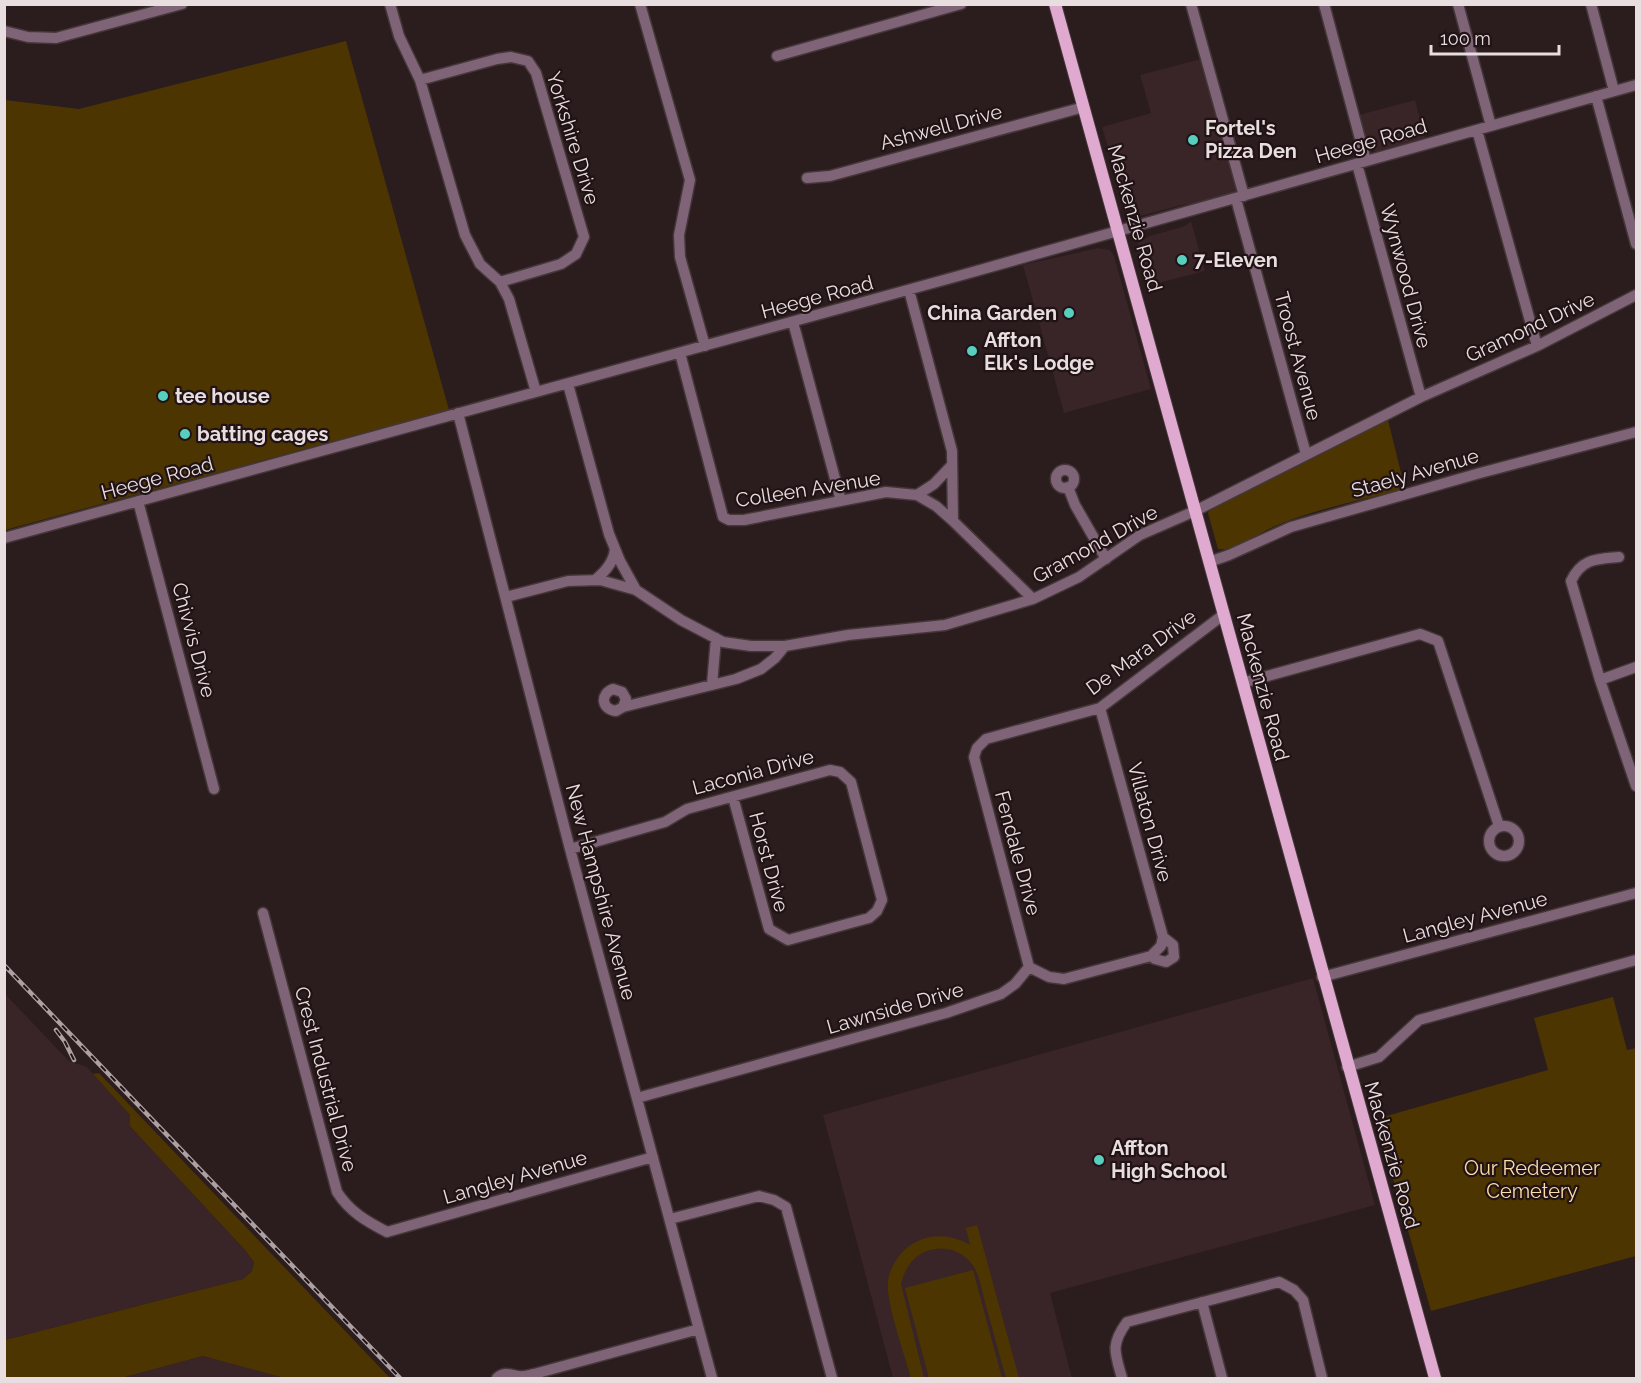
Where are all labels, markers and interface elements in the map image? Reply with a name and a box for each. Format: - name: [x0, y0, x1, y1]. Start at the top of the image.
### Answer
- scale bar: [1431, 18, 1558, 56]
- text: 100 m: [1440, 28, 1491, 49]
- street label: Yorkshire Drive: [541, 69, 605, 208]
- street label: Ashwell Drive: [877, 99, 1005, 155]
- street label: Heege Road: [1312, 114, 1430, 168]
- place label: Fortel's Pizza Den: [1205, 116, 1297, 163]
- marker: Fortel's Pizza Den: [1186, 133, 1200, 147]
- street label: Mackenzie Road: [1103, 142, 1167, 294]
- street label: Wynwood Drive: [1375, 201, 1437, 351]
- place label: 7-Eleven: [1194, 248, 1278, 272]
- marker: 7-Eleven: [1175, 253, 1189, 267]
- street label: Heege Road: [758, 270, 876, 324]
- street label: Gramond Drive: [1462, 287, 1598, 367]
- street label: Troost Avenue: [1269, 289, 1327, 423]
- place label: China Garden: [927, 301, 1057, 325]
- marker: China Garden: [1062, 306, 1076, 320]
- place label: Affton Elk's Lodge: [984, 328, 1094, 375]
- marker: Affton Elk's Lodge: [965, 344, 979, 358]
- place label: tee house: [175, 384, 270, 408]
- marker: tee house: [156, 389, 170, 403]
- place label: batting cages: [197, 422, 328, 446]
- marker: batting cages: [178, 427, 192, 441]
- street label: Staely Avenue: [1349, 443, 1482, 503]
- street label: Heege Road: [98, 451, 216, 505]
- street label: Colleen Avenue: [734, 466, 882, 512]
- street label: Gramond Drive: [1028, 500, 1162, 588]
- street label: Chivvis Drive: [167, 580, 221, 700]
- street label: De Mara Drive: [1081, 604, 1201, 700]
- street label: Mackenzie Road: [1232, 611, 1294, 763]
- street label: Laconia Drive: [689, 744, 817, 800]
- street label: Villaton Drive: [1123, 760, 1178, 885]
- street label: New Hampshire Avenue: [561, 781, 641, 1003]
- street label: Fendale Drive: [990, 788, 1046, 918]
- street label: Horst Drive: [744, 809, 794, 915]
- street label: Langley Avenue: [1400, 886, 1550, 948]
- street label: Lawnside Drive: [824, 977, 966, 1039]
- street label: Crest Industrial Drive: [290, 984, 362, 1175]
- street label: Mackenzie Road: [1360, 1079, 1424, 1231]
- place label: Affton High School: [1111, 1136, 1227, 1183]
- street label: Langley Avenue: [440, 1145, 590, 1209]
- marker: Affton High School: [1092, 1153, 1106, 1167]
- park label: Our Redeemer Cemetery: [1464, 1156, 1600, 1203]

